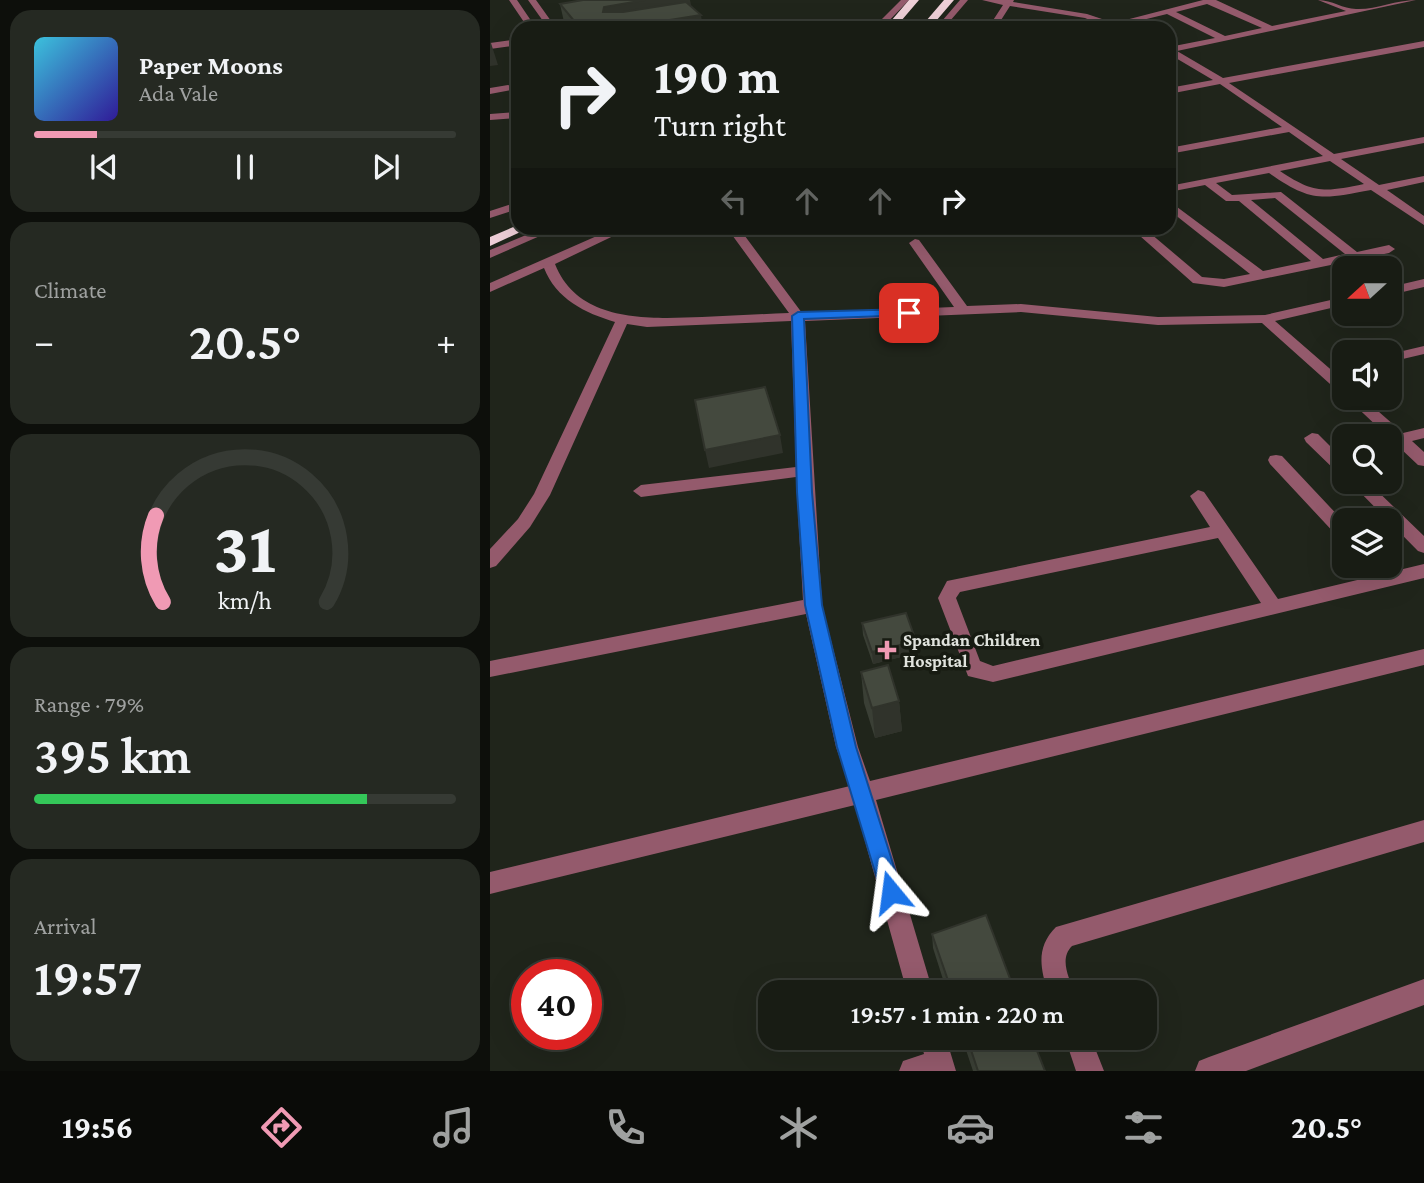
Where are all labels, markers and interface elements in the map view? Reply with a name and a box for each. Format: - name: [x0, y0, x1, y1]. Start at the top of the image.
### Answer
- icon: right: [539, 49, 630, 140]
- text: 190 m: [654, 49, 780, 104]
- text: Paper Moons: [139, 51, 283, 80]
- text: Ada Vale: [139, 80, 218, 106]
- text: Turn right: [654, 107, 786, 143]
- icon: previous: [85, 148, 123, 186]
- icon: pause: [226, 148, 264, 186]
- icon: next: [367, 148, 405, 186]
- icon: left: [715, 182, 753, 220]
- icon: ahead: [788, 182, 826, 220]
- icon: ahead: [861, 182, 899, 220]
- icon: right: [934, 182, 972, 220]
- north arrow: [1332, 256, 1402, 326]
- map controls: [1332, 256, 1402, 578]
- text: Climate: [34, 277, 106, 303]
- pin: [879, 283, 939, 343]
- icon: arrive: [890, 294, 928, 332]
- text: 20.5°: [189, 312, 301, 370]
- text: −: [34, 320, 54, 362]
- text: +: [436, 320, 456, 362]
- button: sound: [1332, 340, 1402, 410]
- button: search: [1332, 424, 1402, 494]
- text: 31: [214, 507, 276, 588]
- button: layers: [1332, 508, 1402, 578]
- text: km/h: [218, 586, 272, 613]
- place label: Spandan Children Hospital: [903, 630, 1041, 671]
- marker: Spandan Children Hospital: [877, 640, 897, 660]
- text: Range · 79%: [34, 691, 144, 717]
- text: 395 km: [34, 726, 191, 784]
- position arrow: [854, 855, 928, 929]
- text: Arrival: [34, 913, 97, 939]
- text: 19:57: [34, 948, 142, 1006]
- speed limit sign: 40: [511, 959, 602, 1050]
- text: 19:57 · 1 min · 220 m: [851, 1000, 1064, 1029]
- icon: directions: [257, 1103, 306, 1152]
- icon: music: [429, 1103, 478, 1152]
- icon: phone: [601, 1103, 650, 1152]
- icon: climate: [774, 1103, 823, 1152]
- icon: car: [946, 1103, 995, 1152]
- icon: filters: [1119, 1103, 1168, 1152]
- text: 19:56: [62, 1109, 133, 1145]
- text: 20.5°: [1291, 1109, 1362, 1145]

